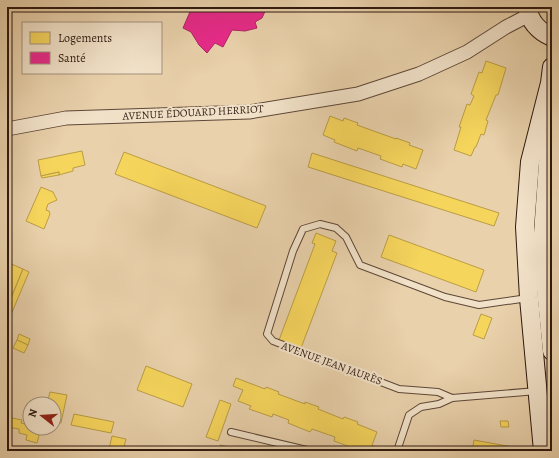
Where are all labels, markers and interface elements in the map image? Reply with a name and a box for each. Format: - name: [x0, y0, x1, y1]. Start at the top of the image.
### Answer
- legend: [22, 22, 162, 74]
- text: Logements: [58, 30, 112, 46]
- text: Santé: [58, 50, 86, 66]
- street label: AVENUE ÉDOUARD HERRIOT: [121, 101, 264, 124]
- street label: AVENUE JEAN JAURÈS: [278, 338, 384, 389]
- north arrow: [22, 396, 62, 436]
- text: N: [25, 407, 41, 419]

